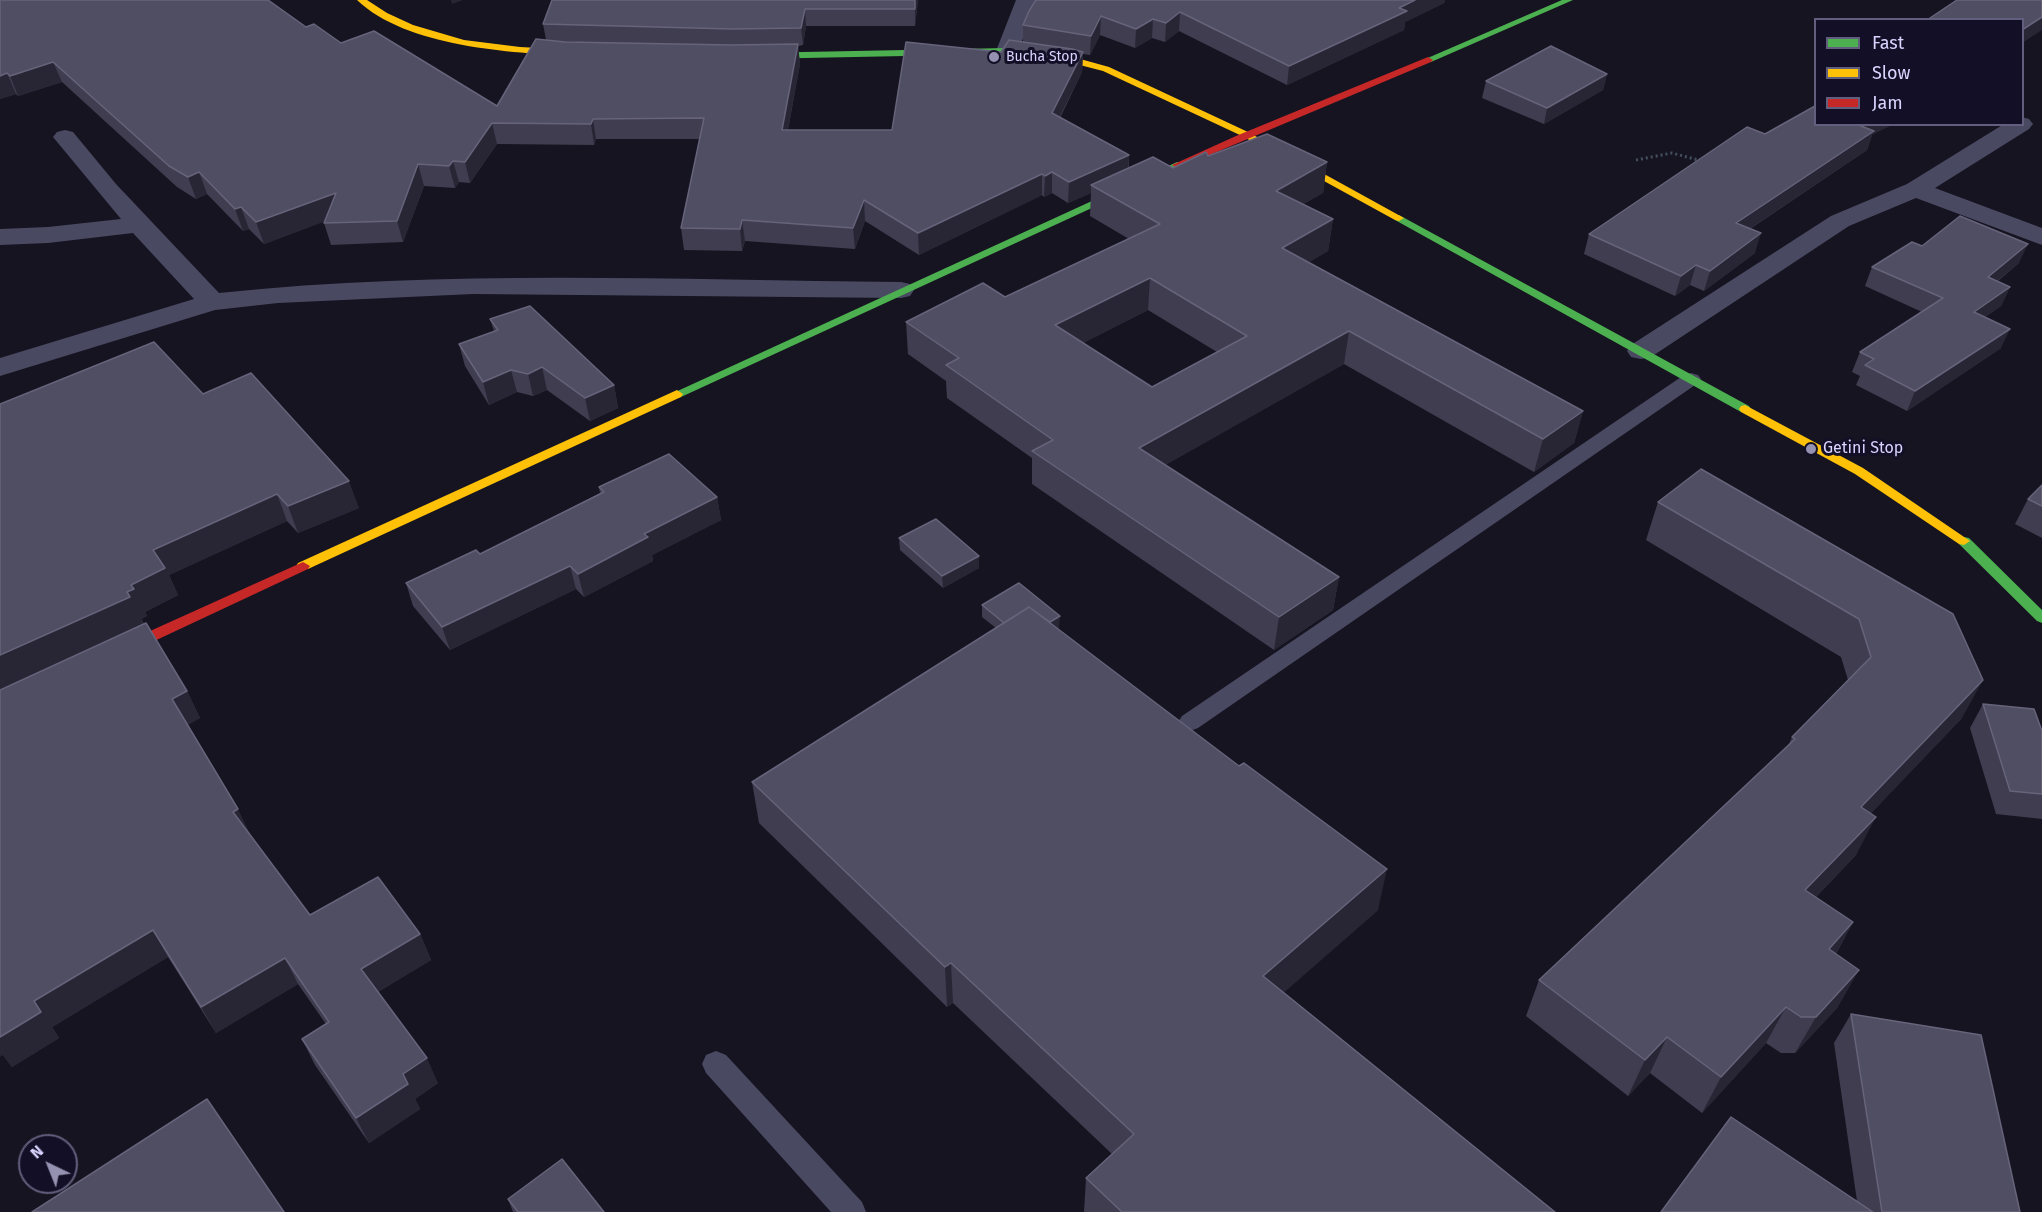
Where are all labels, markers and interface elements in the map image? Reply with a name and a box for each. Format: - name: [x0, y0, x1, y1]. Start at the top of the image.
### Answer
- legend: [1814, 18, 2024, 126]
- text: Fast: [1872, 32, 1904, 54]
- place label: Bucha Stop: [1006, 49, 1078, 65]
- marker: Bucha Stop: [987, 50, 1001, 64]
- text: Slow: [1872, 62, 1910, 84]
- text: Jam: [1872, 92, 1903, 114]
- place label: Getini Stop: [1823, 439, 1903, 459]
- marker: Getini Stop: [1804, 442, 1818, 456]
- north arrow: [18, 1134, 78, 1194]
- text: N: [26, 1141, 47, 1163]

